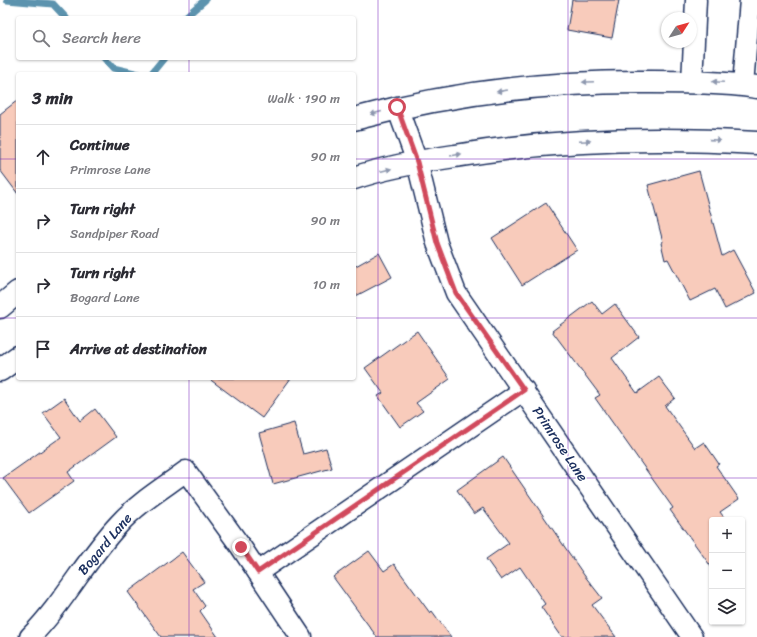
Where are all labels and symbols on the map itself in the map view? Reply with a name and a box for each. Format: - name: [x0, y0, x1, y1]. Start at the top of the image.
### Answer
- north arrow: [661, 12, 697, 48]
- one-way arrow: [582, 79, 594, 86]
- one-way arrow: [712, 79, 724, 86]
- one-way arrow: [496, 88, 508, 94]
- route start: [388, 98, 406, 116]
- one-way arrow: [369, 110, 381, 116]
- one-way arrow: [579, 137, 591, 144]
- one-way arrow: [708, 137, 721, 144]
- one-way arrow: [449, 152, 462, 158]
- one-way arrow: [379, 166, 392, 172]
- street label: Primrose Lane: [525, 401, 595, 487]
- street label: Bogard Lane: [71, 507, 139, 581]
- route end: [232, 538, 250, 556]

